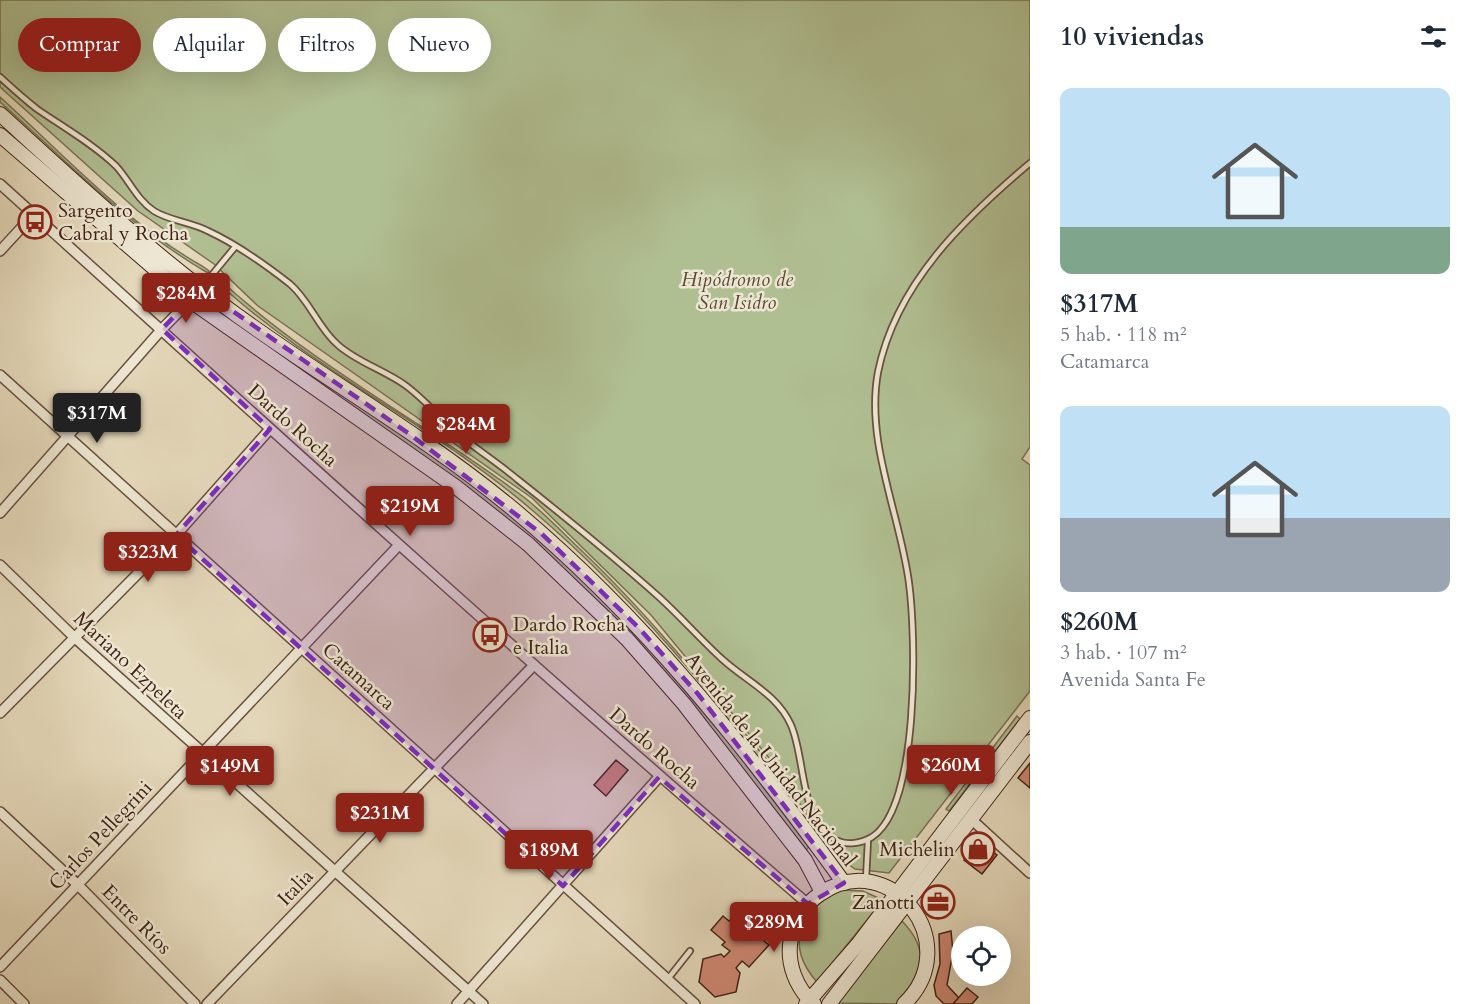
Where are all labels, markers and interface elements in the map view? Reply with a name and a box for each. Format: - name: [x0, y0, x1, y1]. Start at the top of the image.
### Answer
- chip: Comprar: [18, 18, 141, 72]
- chip: Alquilar: [153, 18, 266, 72]
- chip: Filtros: [278, 18, 376, 72]
- chip: Nuevo: [388, 18, 491, 72]
- text: 10 viviendas: [1060, 19, 1204, 54]
- icon: filters: [1417, 20, 1450, 53]
- icon: home: [1201, 127, 1309, 235]
- place label: Sargento Cabral y Rocha: [58, 197, 189, 247]
- bus stop icon: Sargento Cabral y Rocha: [17, 204, 53, 240]
- park label: Hipódromo de San Isidro: [681, 266, 793, 316]
- pin: $284M: [144, 273, 228, 324]
- text: $284M: [156, 279, 216, 306]
- text: $317M: [1060, 286, 1139, 321]
- text: 5 hab. · 118 m²: [1060, 321, 1187, 348]
- text: Catamarca: [1060, 348, 1150, 375]
- street label: Dardo Rocha: [242, 378, 344, 473]
- pin: $317M: [55, 393, 139, 444]
- text: $317M: [67, 399, 127, 426]
- pin: $284M: [424, 404, 508, 455]
- text: $284M: [436, 410, 496, 437]
- icon: home: [1201, 445, 1309, 553]
- pin: $219M: [368, 486, 452, 537]
- text: $219M: [380, 492, 440, 519]
- pin: $323M: [106, 532, 190, 583]
- text: $323M: [118, 538, 178, 565]
- text: $260M: [1060, 604, 1139, 639]
- street label: Mariano Ezpeleta: [68, 605, 194, 726]
- place label: Dardo Rocha e Italia: [513, 611, 626, 661]
- bus stop icon: Dardo Rocha e Italia: [472, 617, 508, 653]
- street label: Catamarca: [316, 636, 401, 717]
- text: 3 hab. · 107 m²: [1060, 639, 1187, 666]
- street label: Avenida de la Unidad Nacional: [679, 647, 863, 872]
- text: Avenida Santa Fe: [1060, 666, 1206, 693]
- street label: Dardo Rocha: [603, 701, 706, 796]
- pin: $260M: [909, 745, 993, 796]
- pin: $149M: [188, 746, 272, 797]
- text: $260M: [921, 751, 981, 778]
- text: $149M: [200, 752, 260, 779]
- street label: Carlos Pellegrini: [43, 774, 158, 896]
- pin: $231M: [338, 793, 422, 844]
- text: $231M: [350, 799, 410, 826]
- pin: $189M: [507, 830, 591, 881]
- shop icon: Michelin: [960, 831, 996, 867]
- text: $189M: [519, 836, 579, 863]
- place label: Michelin: [879, 836, 956, 863]
- street label: Italia: [271, 863, 320, 912]
- street label: Entre Ríos: [96, 878, 178, 960]
- office icon: Zanotti: [920, 884, 956, 920]
- place label: Zanotti: [852, 889, 915, 916]
- pin: $289M: [732, 902, 816, 953]
- text: $289M: [744, 908, 804, 935]
- map controls: [951, 926, 1011, 986]
- button: locate: [951, 926, 1011, 986]

